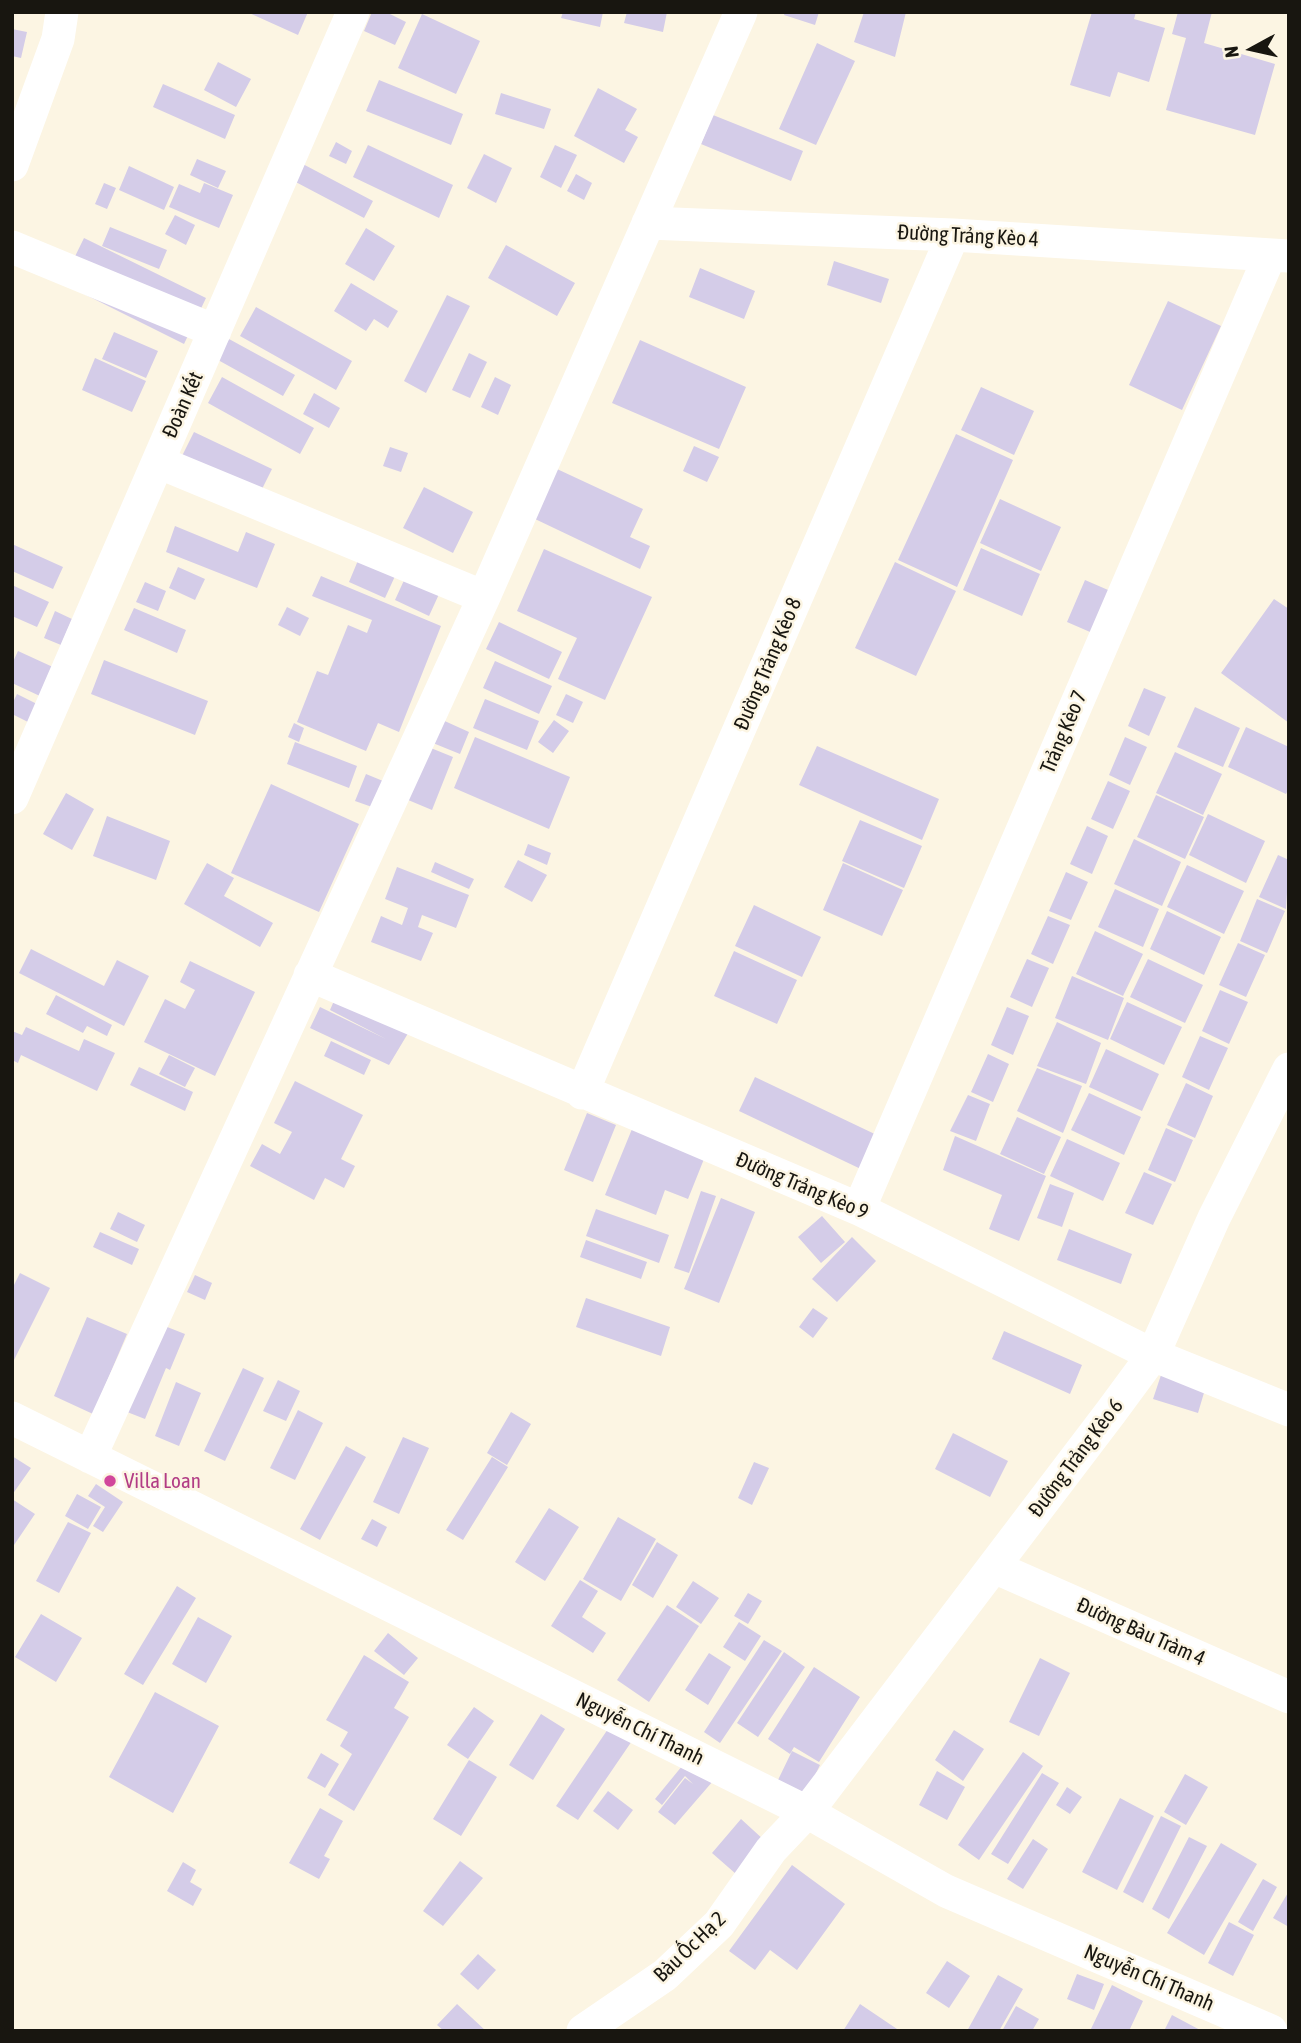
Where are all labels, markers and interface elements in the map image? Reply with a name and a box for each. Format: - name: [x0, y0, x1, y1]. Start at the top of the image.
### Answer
- north arrow: [1217, 14, 1287, 84]
- text: N: [1220, 45, 1243, 59]
- street label: Đường Trảng Kèo 4: [897, 220, 1039, 252]
- street label: Đoàn Kết: [157, 368, 209, 442]
- street label: Đường Trảng Kèo 8: [729, 594, 807, 734]
- street label: Trảng Kèo 7: [1035, 687, 1093, 777]
- street label: Đường Trảng Kèo 9: [732, 1147, 872, 1225]
- street label: Đường Trảng Kèo 6: [1023, 1394, 1129, 1522]
- place label: Villa Loan: [124, 1468, 201, 1494]
- marker: Villa Loan: [102, 1473, 118, 1489]
- street label: Đường Bàu Tràm 4: [1073, 1592, 1209, 1672]
- street label: Nguyễn Chí Thanh: [572, 1687, 708, 1771]
- street label: Bàu Ốc Hạ 2: [649, 1907, 731, 1987]
- street label: Nguyễn Chí Thanh: [1080, 1939, 1218, 2017]

